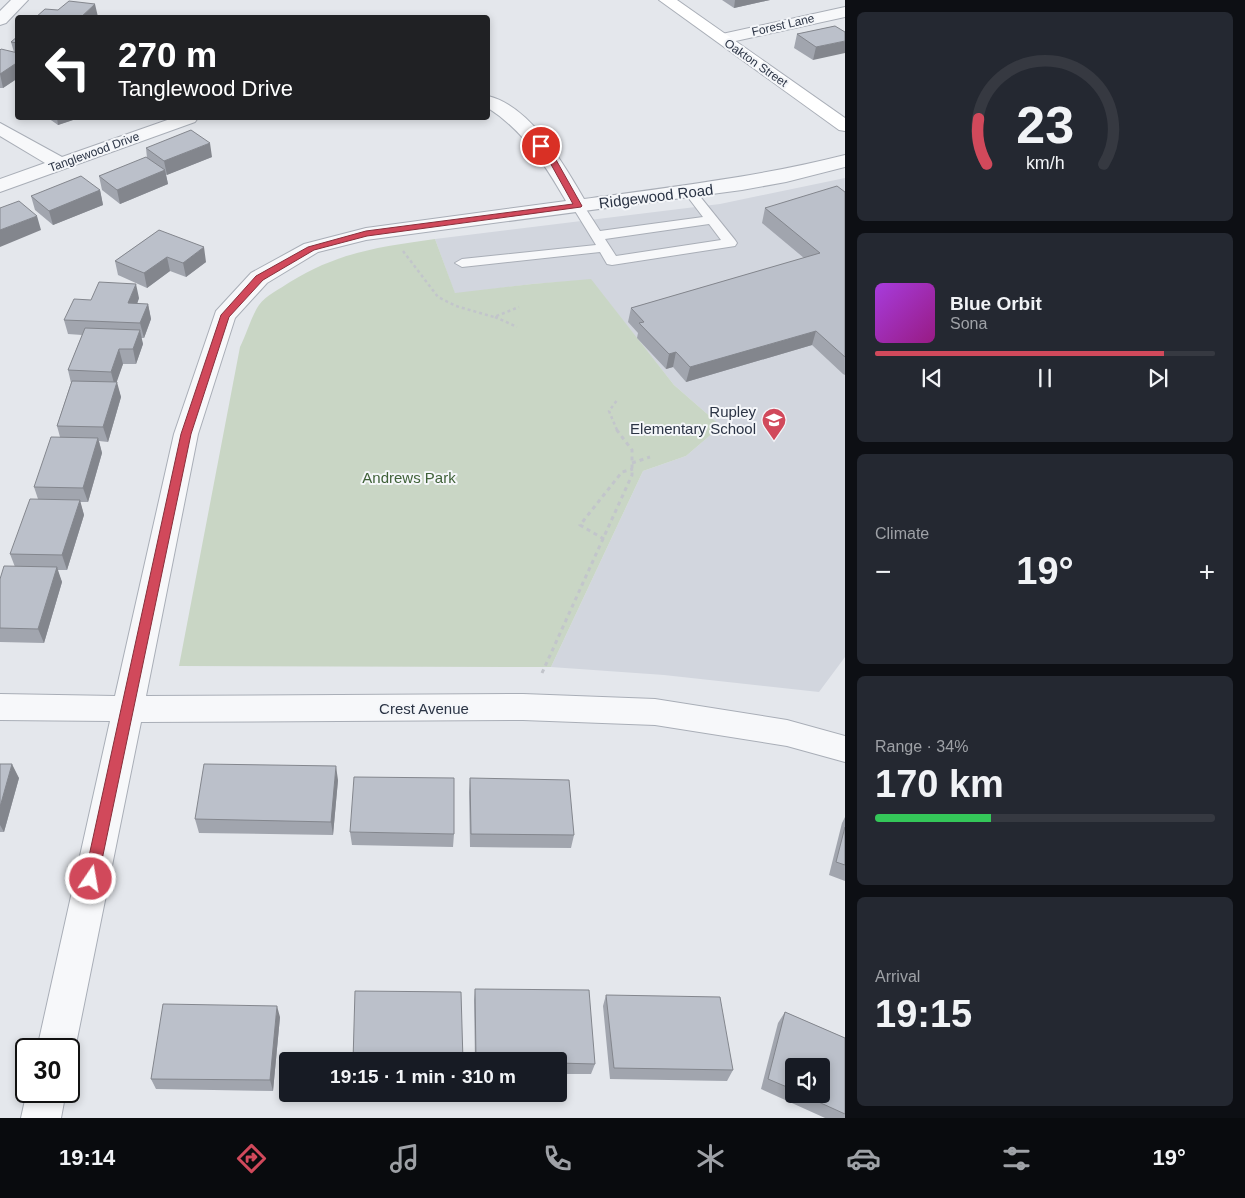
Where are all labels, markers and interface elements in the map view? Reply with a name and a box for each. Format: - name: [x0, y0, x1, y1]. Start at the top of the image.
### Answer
- street label: Forest Lane: [750, 11, 816, 39]
- icon: left: [35, 35, 100, 100]
- text: 270 m: [118, 35, 217, 74]
- street label: Oakton Street: [722, 36, 791, 90]
- text: Tanglewood Drive: [118, 76, 293, 101]
- text: 23: [1016, 96, 1074, 154]
- pin: [520, 125, 562, 167]
- street label: Tanglewood Drive: [47, 129, 142, 175]
- icon: arrive: [527, 132, 555, 160]
- text: km/h: [1026, 153, 1064, 173]
- street label: Ridgewood Road: [598, 181, 714, 211]
- text: Blue Orbit: [950, 293, 1042, 314]
- text: Sona: [950, 315, 987, 332]
- icon: previous: [918, 364, 946, 392]
- icon: pause: [1031, 364, 1059, 392]
- icon: next: [1144, 364, 1172, 392]
- place label: Rupley Elementary School: [630, 403, 756, 437]
- school or university icon: Rupley Elementary School: [761, 407, 787, 441]
- park label: Andrews Park: [362, 469, 456, 486]
- text: Climate: [875, 525, 929, 542]
- text: 19°: [1016, 550, 1074, 592]
- text: −: [875, 556, 891, 587]
- text: +: [1199, 556, 1215, 587]
- street label: Crest Avenue: [379, 700, 469, 717]
- text: Range · 34%: [875, 738, 968, 755]
- text: 170 km: [875, 763, 1004, 805]
- position arrow: [64, 852, 116, 904]
- text: Arrival: [875, 968, 920, 985]
- text: 19:15: [875, 993, 972, 1035]
- speed limit sign: 30: [15, 1038, 80, 1103]
- map controls: [785, 1058, 830, 1103]
- button: sound: [785, 1058, 830, 1103]
- text: 19:15 · 1 min · 310 m: [330, 1066, 516, 1087]
- icon: directions: [234, 1141, 269, 1176]
- icon: music: [387, 1141, 422, 1176]
- icon: phone: [540, 1141, 575, 1176]
- icon: climate: [693, 1141, 728, 1176]
- icon: car: [846, 1141, 881, 1176]
- icon: filters: [999, 1141, 1034, 1176]
- text: 19:14: [59, 1145, 115, 1170]
- text: 19°: [1153, 1145, 1186, 1170]

